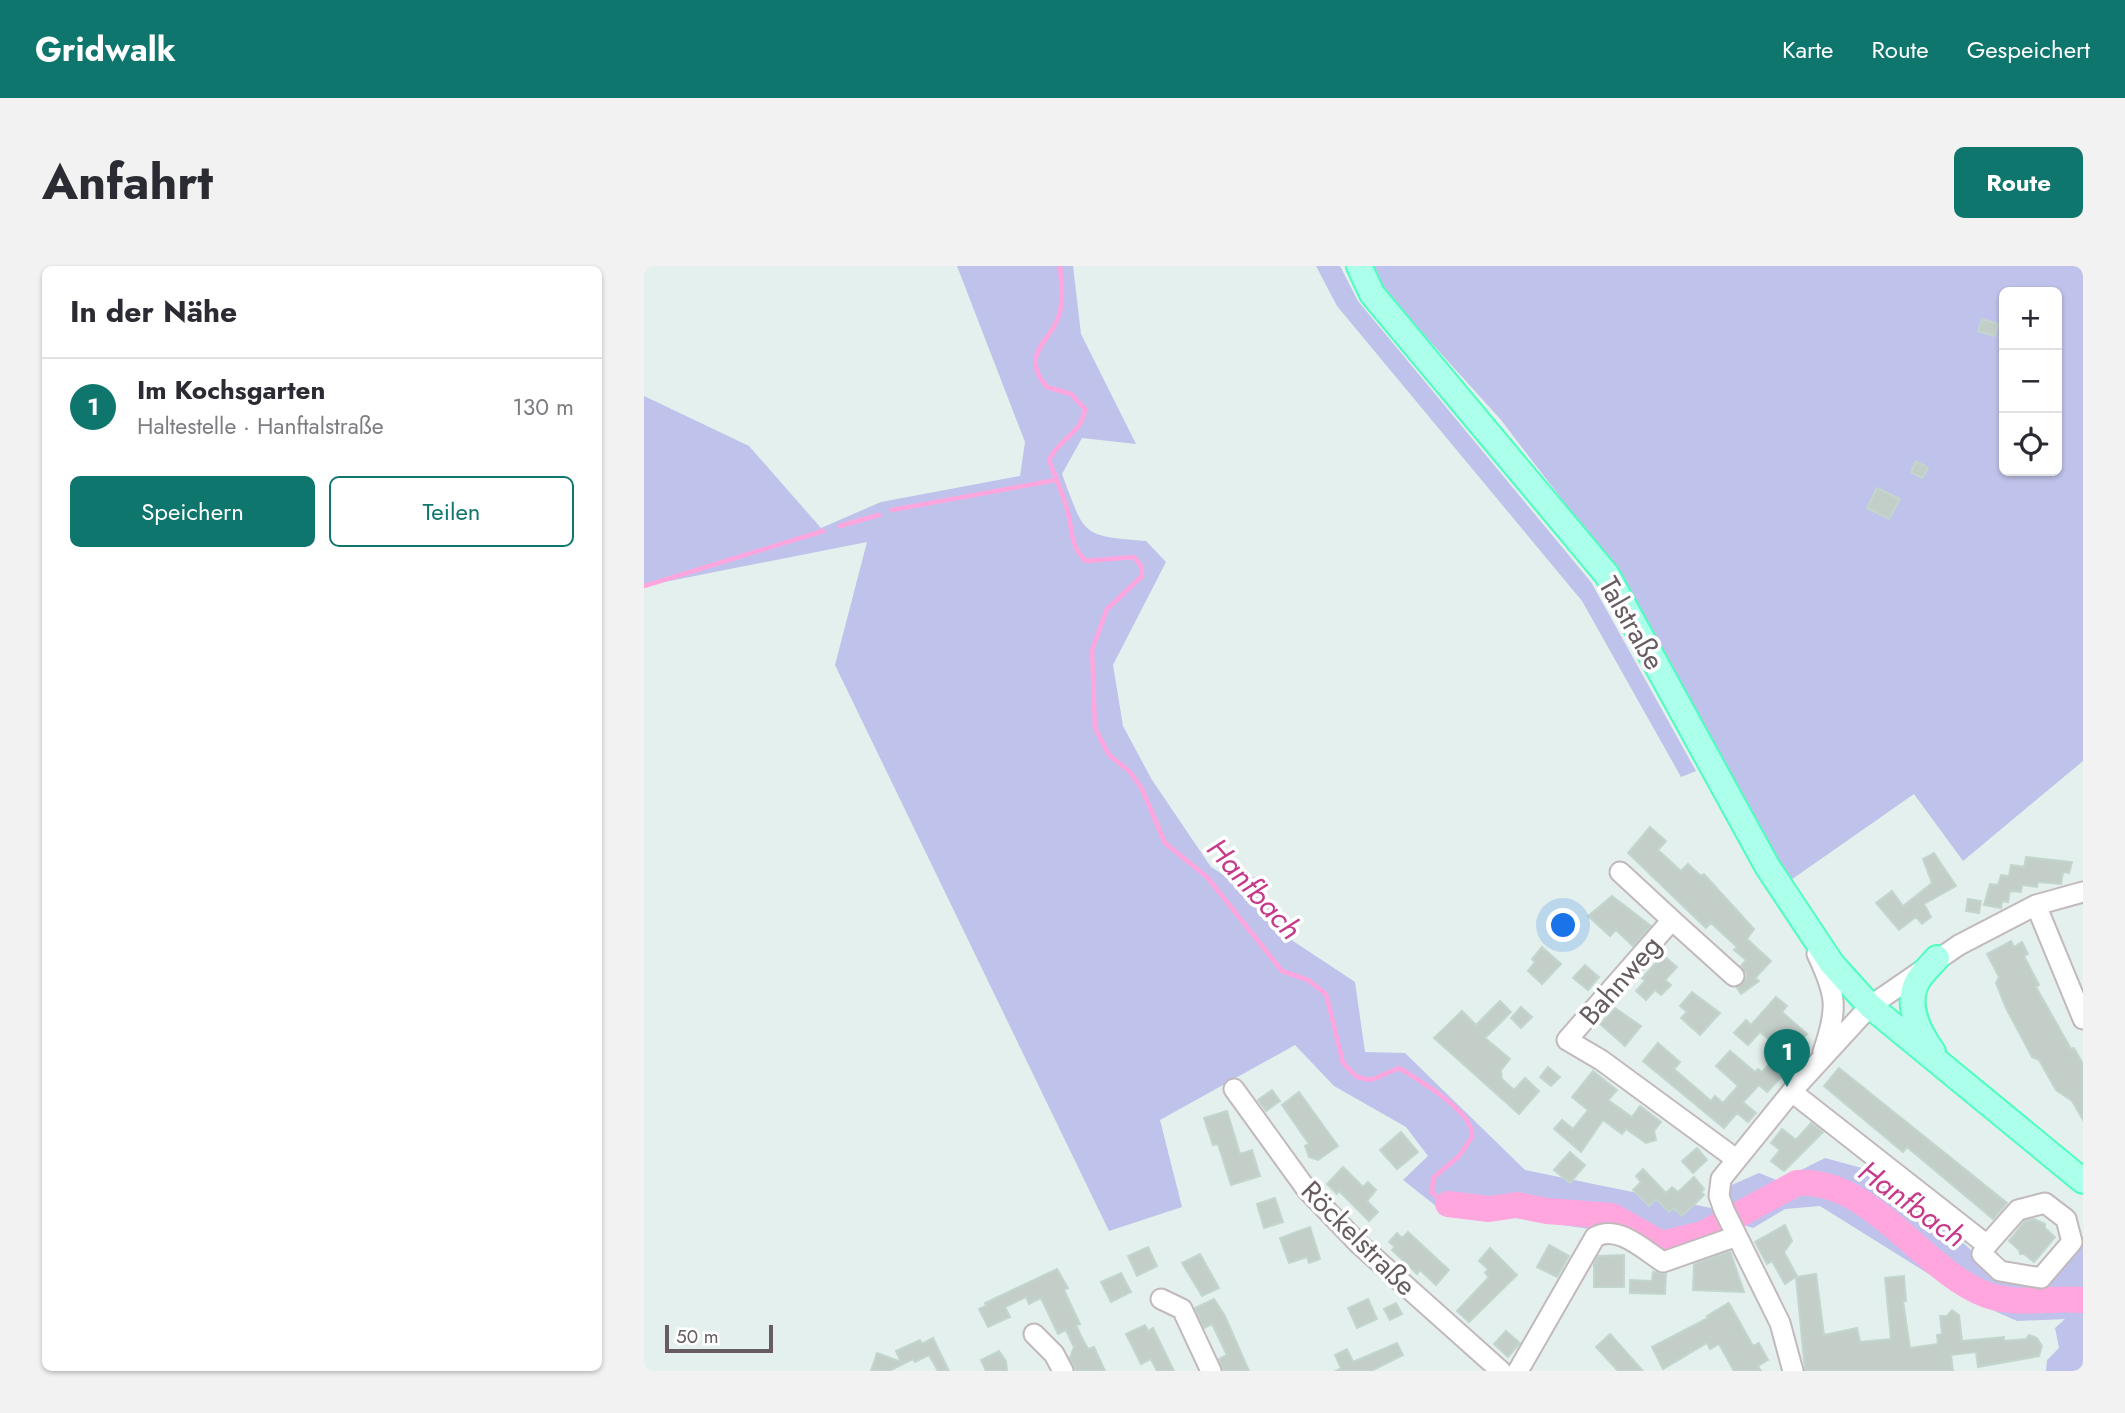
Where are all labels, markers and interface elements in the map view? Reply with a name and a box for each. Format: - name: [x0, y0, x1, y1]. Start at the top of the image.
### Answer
- text: Gridwalk: [35, 26, 176, 73]
- text: Karte: [1782, 32, 1833, 67]
- text: Route: [1871, 32, 1929, 67]
- text: Gespeichert: [1967, 32, 2090, 67]
- text: Anfahrt: [42, 147, 213, 217]
- button: Route: [1954, 147, 2083, 218]
- map controls: [1999, 287, 2062, 476]
- button: +: [1999, 287, 2062, 350]
- text: In der Nähe: [70, 290, 237, 333]
- button: −: [1999, 350, 2062, 413]
- text: Im Kochsgarten: [137, 371, 325, 409]
- text: 1: [87, 390, 99, 424]
- text: 130 m: [512, 390, 574, 424]
- text: Haltestelle · Hanftalstraße: [137, 409, 384, 443]
- button: locate: [1999, 413, 2062, 476]
- button: Speichern: [70, 476, 315, 547]
- button: Teilen: [329, 476, 574, 547]
- street label: Talstraße: [1588, 569, 1675, 677]
- water label: Hanfbach: [1197, 828, 1312, 949]
- your location: [1546, 908, 1580, 942]
- street label: Bahnweg: [1570, 926, 1671, 1034]
- pin: 1: [1764, 1029, 1810, 1087]
- water label: Hanfbach: [1850, 1150, 1975, 1257]
- street label: Röckelstraße: [1292, 1171, 1426, 1305]
- scale bar: [665, 1322, 774, 1354]
- text: 50 m: [676, 1323, 719, 1350]

